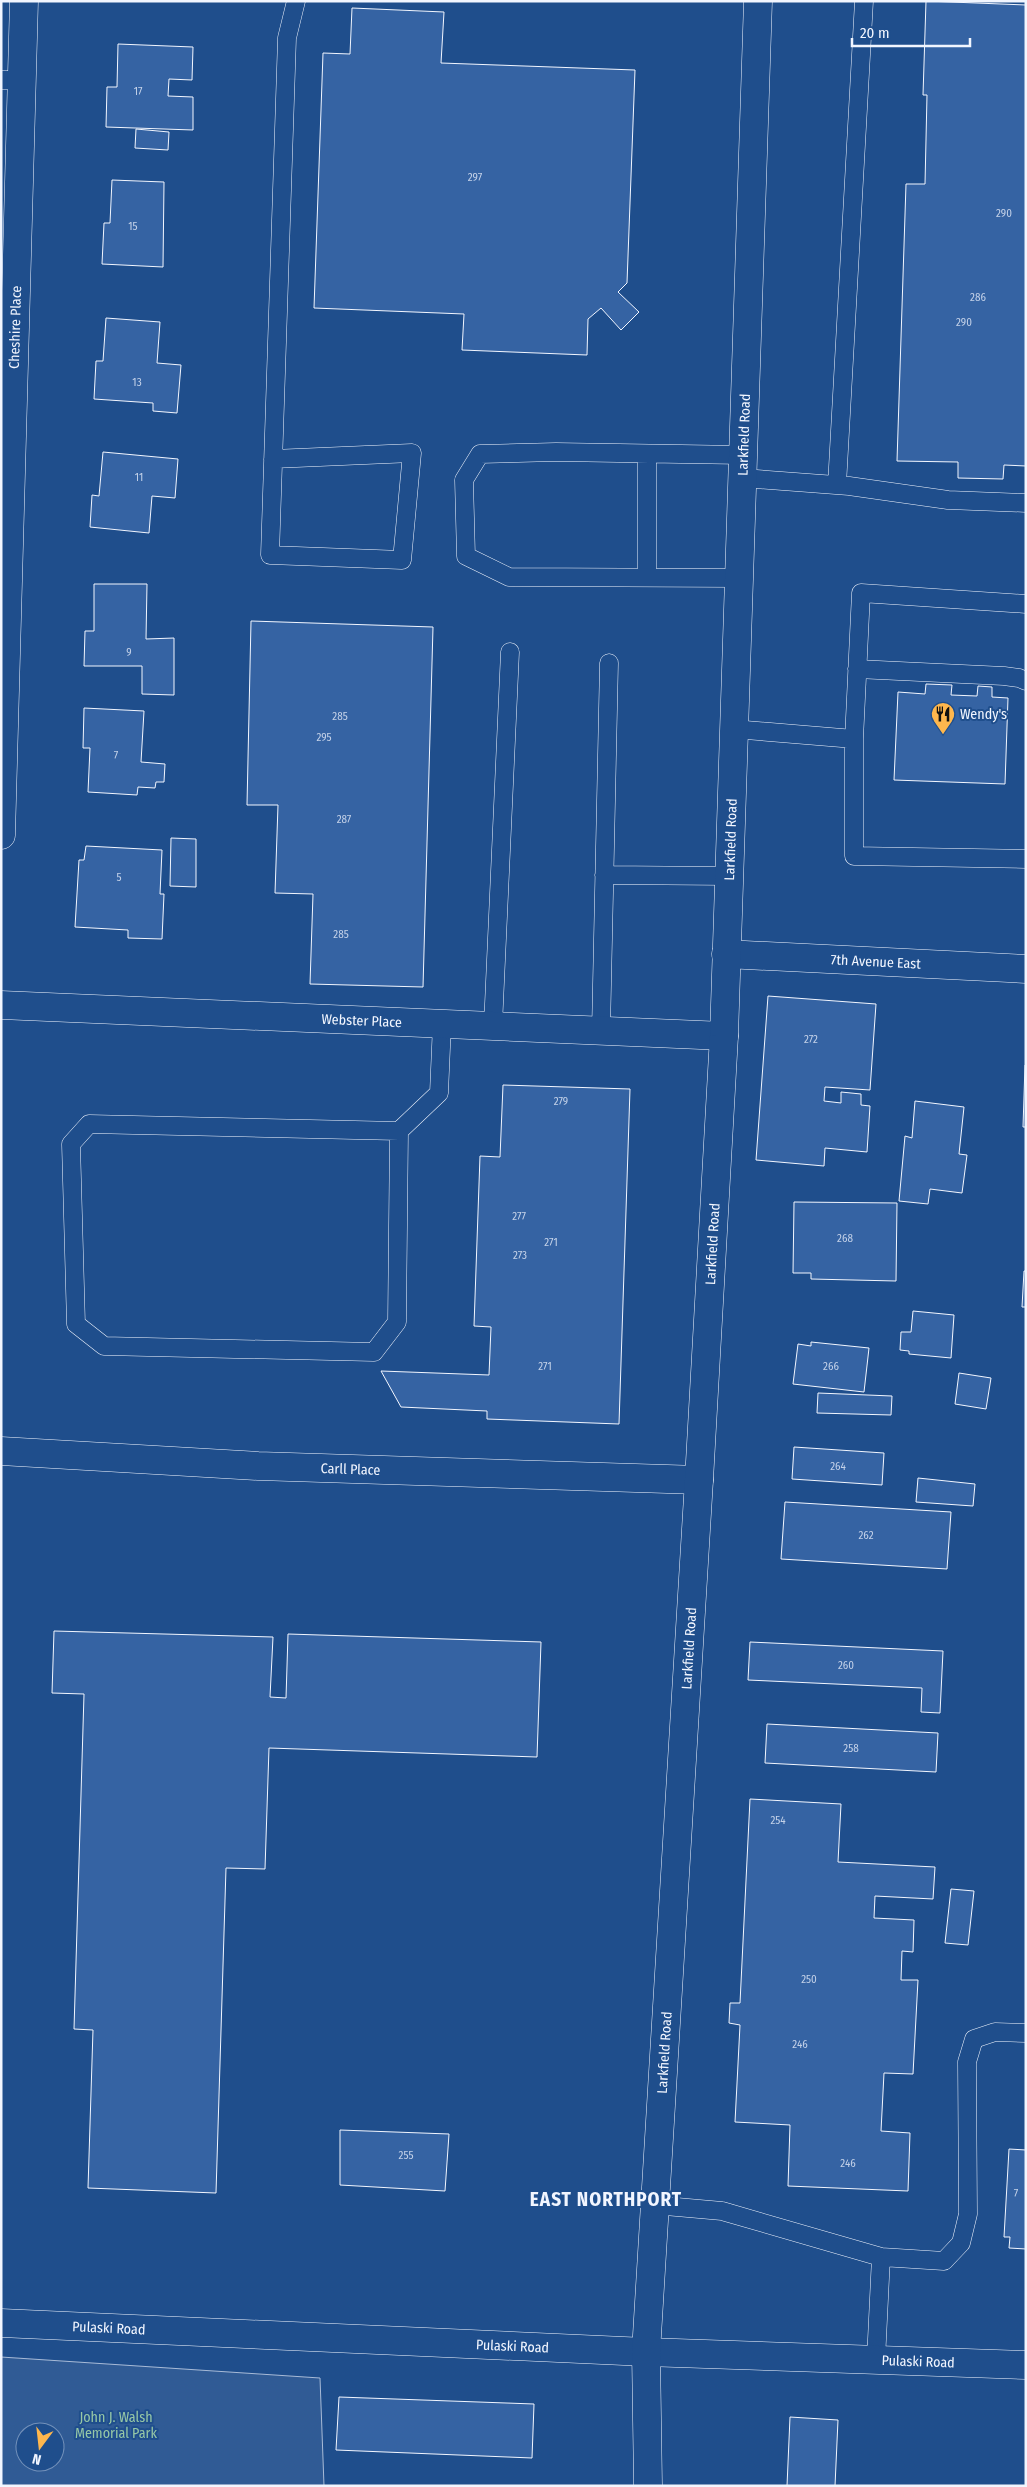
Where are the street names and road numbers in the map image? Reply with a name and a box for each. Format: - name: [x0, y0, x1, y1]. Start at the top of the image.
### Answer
- street label: Cheshire Place: [6, 285, 25, 369]
- street label: Larkfield Road: [734, 393, 754, 476]
- street label: Larkfield Road: [721, 798, 741, 881]
- street label: 7th Avenue East: [830, 951, 922, 973]
- street label: Webster Place: [321, 1011, 402, 1031]
- street label: Larkfield Road: [702, 1203, 724, 1286]
- street label: Carll Place: [320, 1460, 381, 1479]
- street label: Larkfield Road: [678, 1607, 700, 1690]
- street label: Larkfield Road: [654, 2011, 676, 2094]
- street label: Pulaski Road: [72, 2318, 146, 2338]
- street label: Pulaski Road: [476, 2336, 549, 2357]
- street label: Pulaski Road: [881, 2352, 955, 2372]

